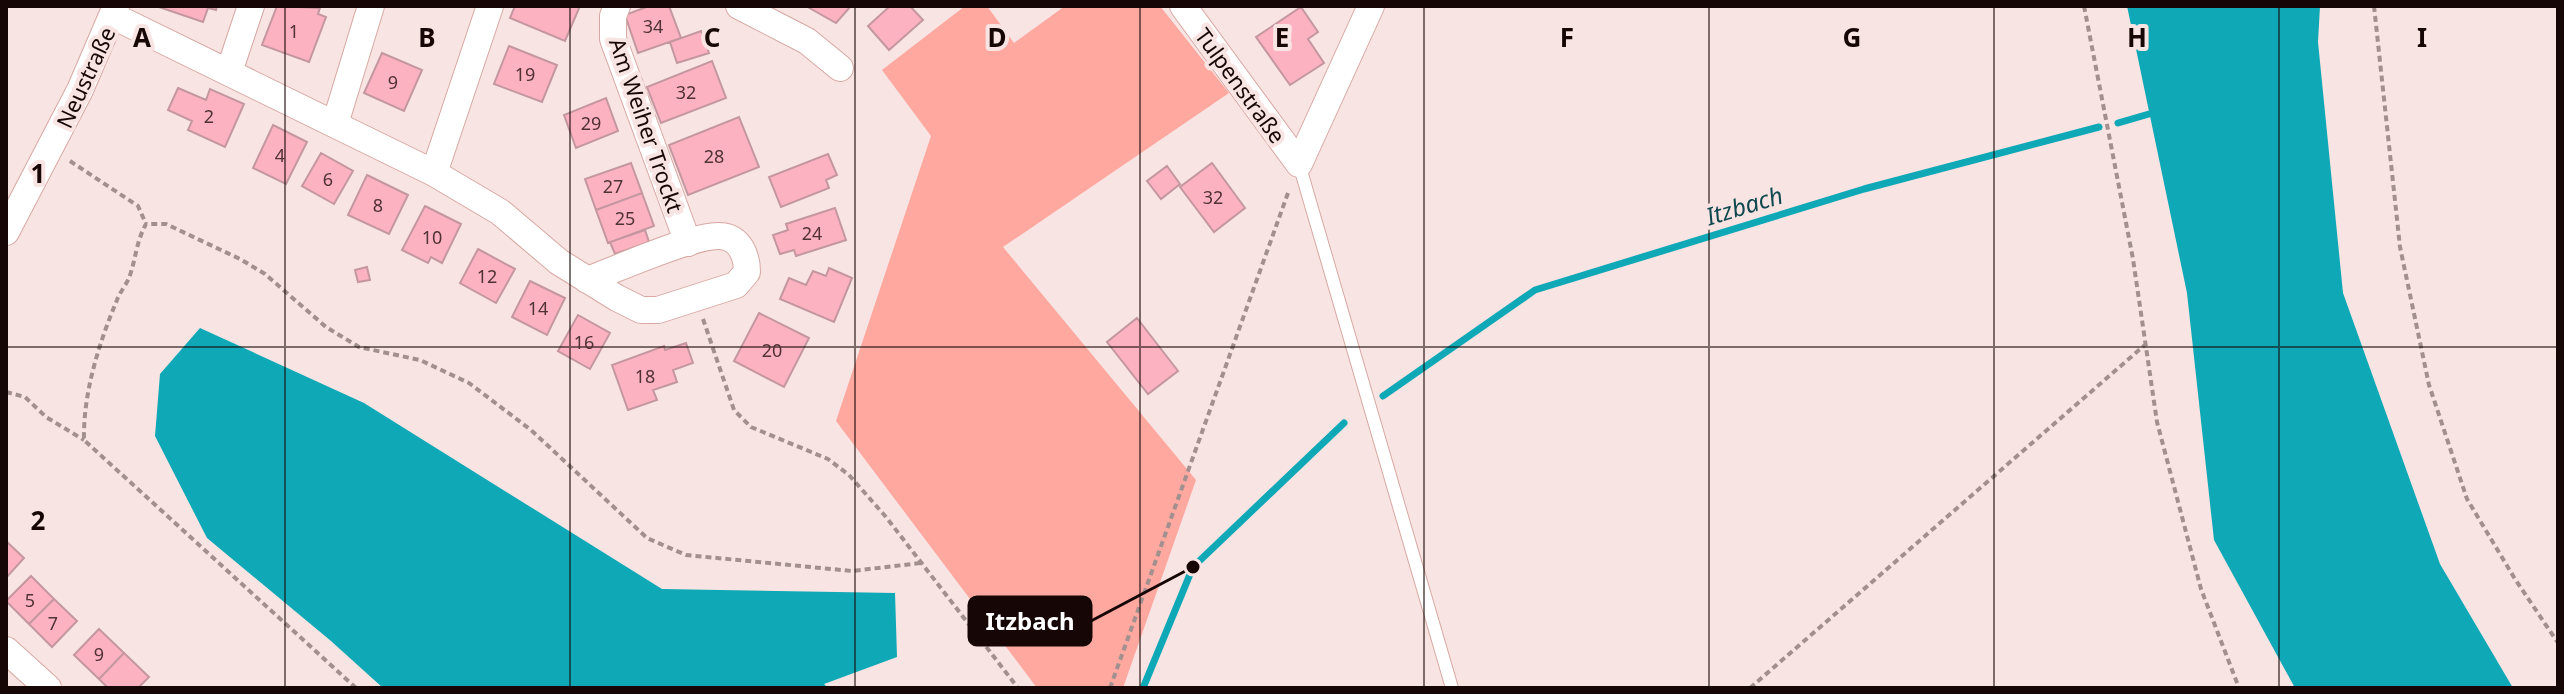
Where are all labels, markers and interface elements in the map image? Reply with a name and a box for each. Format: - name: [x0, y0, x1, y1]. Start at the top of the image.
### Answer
- house number: 34: [643, 14, 663, 38]
- text: A: [133, 19, 151, 55]
- house number: 1: [289, 19, 299, 43]
- text: B: [418, 19, 436, 55]
- text: C: [704, 19, 720, 55]
- text: D: [987, 19, 1007, 55]
- text: E: [1275, 19, 1289, 55]
- text: F: [1560, 19, 1574, 55]
- text: G: [1843, 19, 1861, 55]
- text: H: [2127, 19, 2147, 55]
- text: I: [2417, 19, 2427, 55]
- street label: Tulpenstraße: [1189, 21, 1293, 149]
- street label: Neustraße: [48, 22, 122, 132]
- street label: Am Weiher Trockt: [603, 34, 691, 216]
- house number: 19: [515, 62, 535, 86]
- house number: 9: [388, 70, 398, 94]
- house number: 32: [676, 80, 696, 104]
- house number: 2: [204, 104, 214, 128]
- house number: 29: [581, 111, 601, 135]
- house number: 4: [275, 143, 285, 167]
- house number: 28: [704, 144, 724, 168]
- text: 1: [31, 155, 45, 191]
- house number: 6: [323, 167, 333, 191]
- house number: 27: [603, 174, 623, 198]
- water label: Itzbach: [1701, 178, 1786, 233]
- house number: 32: [1203, 185, 1223, 209]
- house number: 8: [373, 193, 383, 217]
- house number: 25: [615, 206, 635, 230]
- house number: 24: [802, 221, 822, 245]
- house number: 10: [422, 225, 442, 249]
- house number: 12: [477, 264, 497, 288]
- house number: 14: [528, 296, 548, 320]
- house number: 16: [574, 330, 594, 354]
- house number: 20: [762, 338, 782, 362]
- house number: 18: [635, 364, 655, 388]
- text: 2: [31, 502, 46, 538]
- house number: 5: [25, 588, 35, 612]
- callout: Itzbach: [969, 597, 1091, 645]
- text: Itzbach: [985, 604, 1075, 637]
- house number: 7: [48, 611, 58, 635]
- house number: 9: [94, 642, 104, 666]

